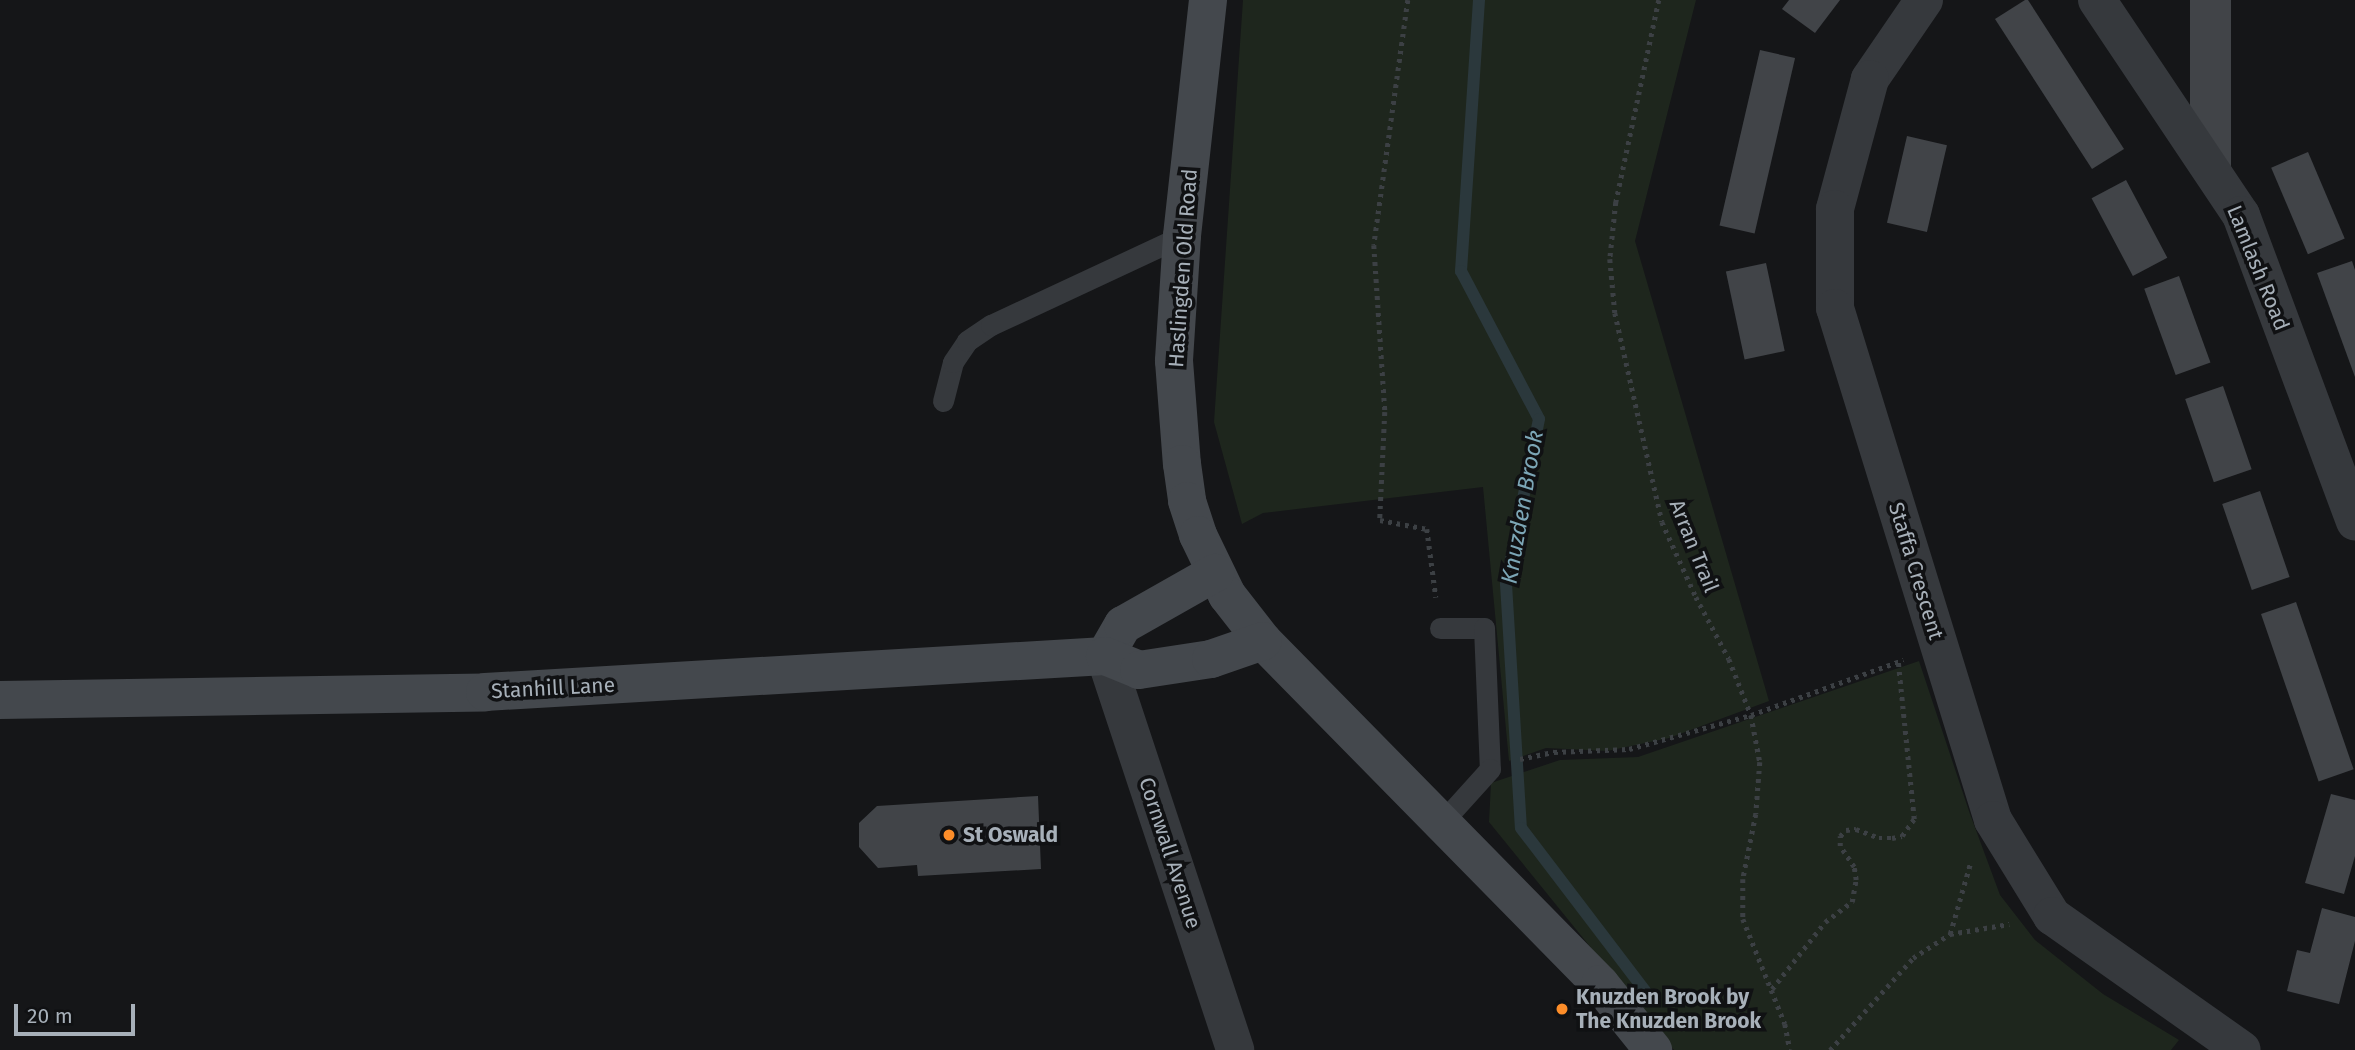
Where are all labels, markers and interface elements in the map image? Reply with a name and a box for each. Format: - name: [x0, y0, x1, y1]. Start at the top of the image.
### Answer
- street label: Haslingden Old Road: [1163, 168, 1203, 368]
- street label: Lamlash Road: [2221, 202, 2295, 334]
- water label: Knuzden Brook: [1495, 428, 1549, 586]
- street label: Arran Trail: [1664, 496, 1724, 596]
- street label: Staffa Crescent: [1883, 499, 1949, 643]
- street label: Stanhill Lane: [490, 672, 616, 704]
- street label: Cornwall Avenue: [1134, 774, 1206, 932]
- place label: St Oswald: [963, 822, 1058, 848]
- marker: St Oswald: [941, 827, 957, 843]
- place label: Knuzden Brook by The Knuzden Brook: [1576, 984, 1761, 1034]
- scale bar: [18, 990, 138, 1034]
- marker: Knuzden Brook by The Knuzden Brook: [1554, 1001, 1570, 1017]
- text: 20 m: [27, 1003, 73, 1029]

